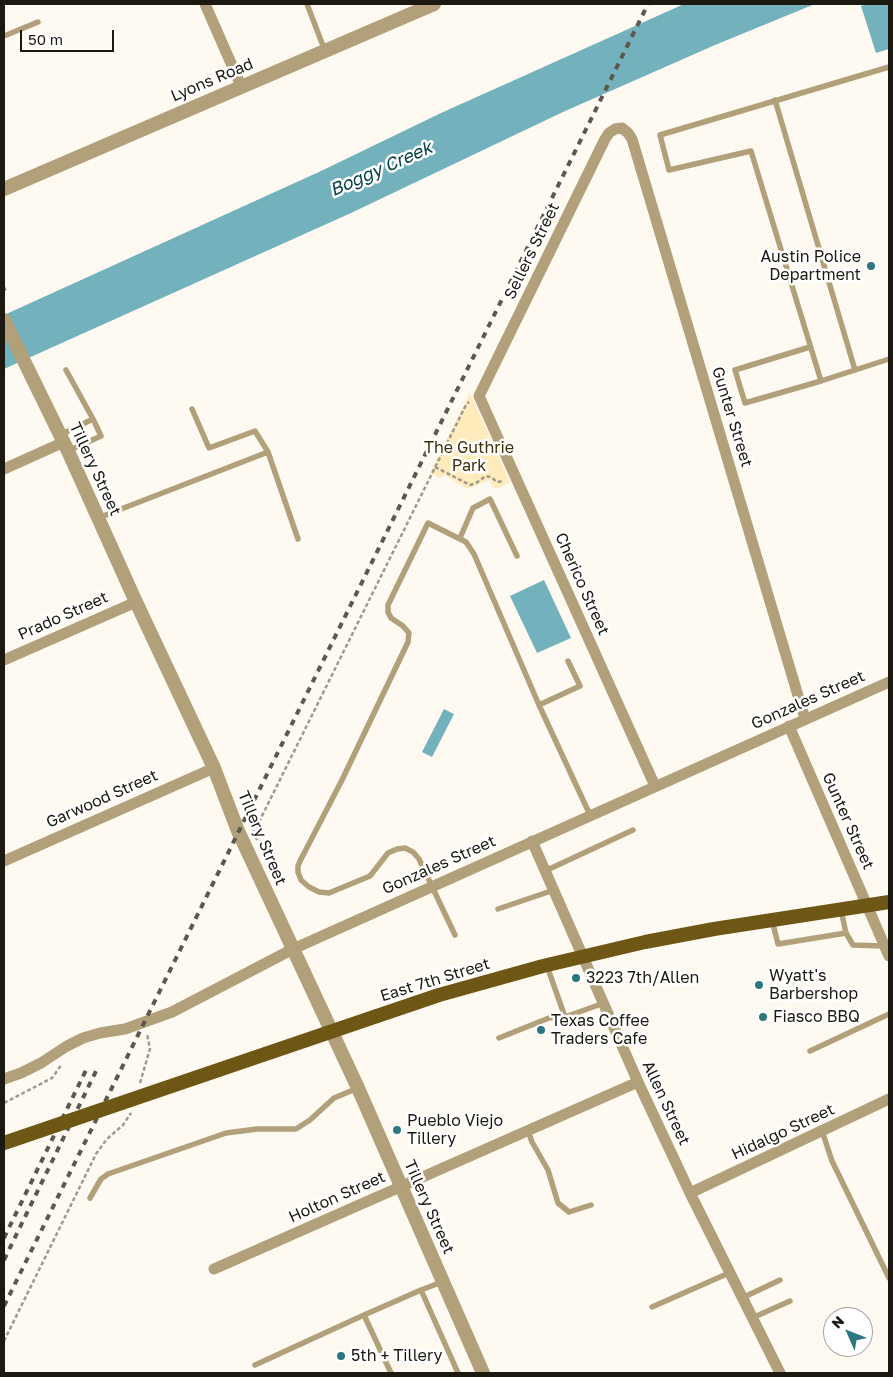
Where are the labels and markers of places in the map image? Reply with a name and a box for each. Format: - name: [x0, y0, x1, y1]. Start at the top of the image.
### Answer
- place label: Austin Police Department: [761, 247, 861, 285]
- marker: Austin Police Department: [865, 260, 877, 272]
- place label: Wyatt's Barbershop: [769, 966, 858, 1004]
- place label: 3223 7th/Allen: [586, 968, 699, 988]
- marker: 3223 7th/Allen: [570, 972, 582, 984]
- marker: Wyatt's Barbershop: [753, 979, 765, 991]
- place label: Fiasco BBQ: [773, 1007, 860, 1027]
- place label: Texas Coffee Traders Cafe: [551, 1011, 649, 1049]
- marker: Fiasco BBQ: [757, 1011, 769, 1023]
- marker: Texas Coffee Traders Cafe: [535, 1024, 547, 1036]
- place label: Pueblo Viejo Tillery: [407, 1111, 503, 1149]
- marker: Pueblo Viejo Tillery: [391, 1124, 403, 1136]
- place label: 5th + Tillery: [351, 1346, 443, 1366]
- marker: 5th + Tillery: [335, 1350, 347, 1362]

